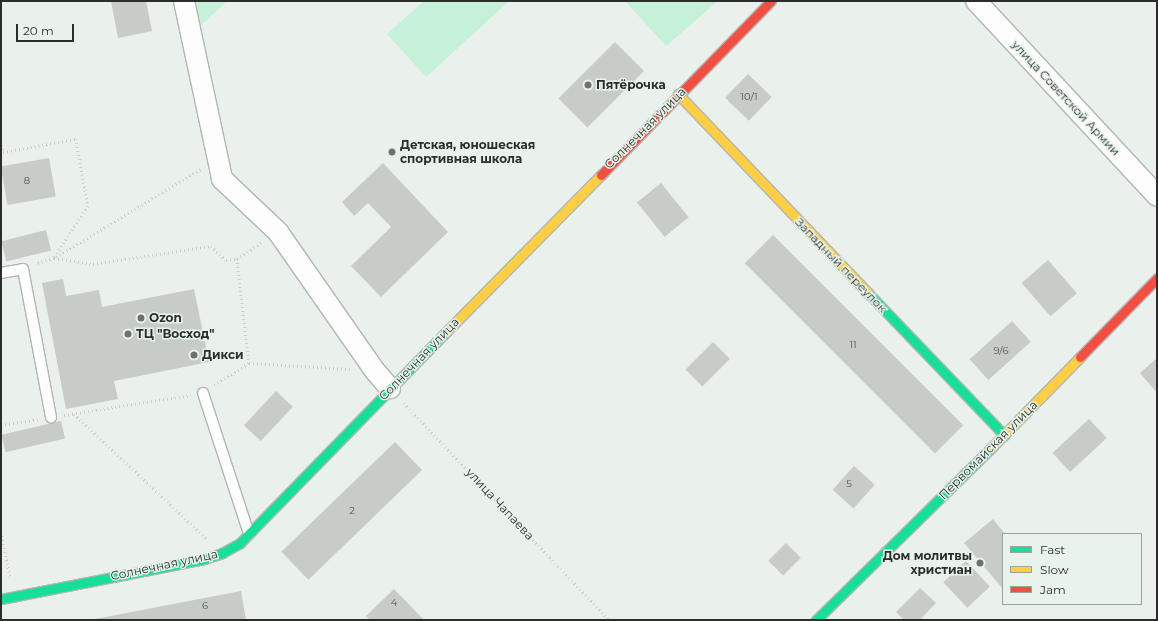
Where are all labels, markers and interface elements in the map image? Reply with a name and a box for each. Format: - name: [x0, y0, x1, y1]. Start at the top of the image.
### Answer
- scale bar: [18, 16, 76, 42]
- text: 20 m: [23, 23, 54, 38]
- street label: улица Советской Армии: [1009, 37, 1123, 159]
- place label: Пятёрочка: [596, 78, 666, 92]
- marker: Пятёрочка: [583, 80, 593, 90]
- street label: Солнечная улица: [601, 84, 689, 172]
- house number: 10/1: [740, 91, 758, 103]
- place label: Детская, юношеская спортивная школа: [400, 138, 535, 166]
- marker: Детская, юношеская спортивная школа: [387, 147, 397, 157]
- house number: 8: [24, 175, 30, 187]
- street label: Западный переулок: [792, 215, 890, 315]
- place label: Ozon: [149, 311, 182, 325]
- marker: Ozon: [136, 313, 146, 323]
- street label: Солнечная улица: [376, 315, 462, 403]
- place label: ТЦ "Восход": [136, 327, 214, 341]
- marker: ТЦ "Восход": [123, 329, 133, 339]
- house number: 11: [849, 339, 857, 351]
- house number: 9/6: [993, 345, 1009, 357]
- place label: Дикси: [202, 348, 244, 362]
- marker: Дикси: [189, 350, 199, 360]
- street label: Первомайская улица: [936, 398, 1040, 502]
- street label: улица Чапаева: [463, 465, 537, 543]
- house number: 5: [846, 478, 852, 490]
- house number: 2: [349, 505, 355, 517]
- legend: [1002, 533, 1142, 605]
- text: Fast: [1040, 542, 1065, 557]
- street label: Солнечная улица: [109, 547, 219, 583]
- place label: Дом молитвы христиан: [883, 549, 972, 577]
- marker: Дом молитвы христиан: [975, 558, 985, 568]
- text: Slow: [1040, 562, 1069, 577]
- text: Jam: [1040, 582, 1066, 597]
- house number: 4: [391, 597, 397, 609]
- house number: 6: [202, 600, 208, 612]

